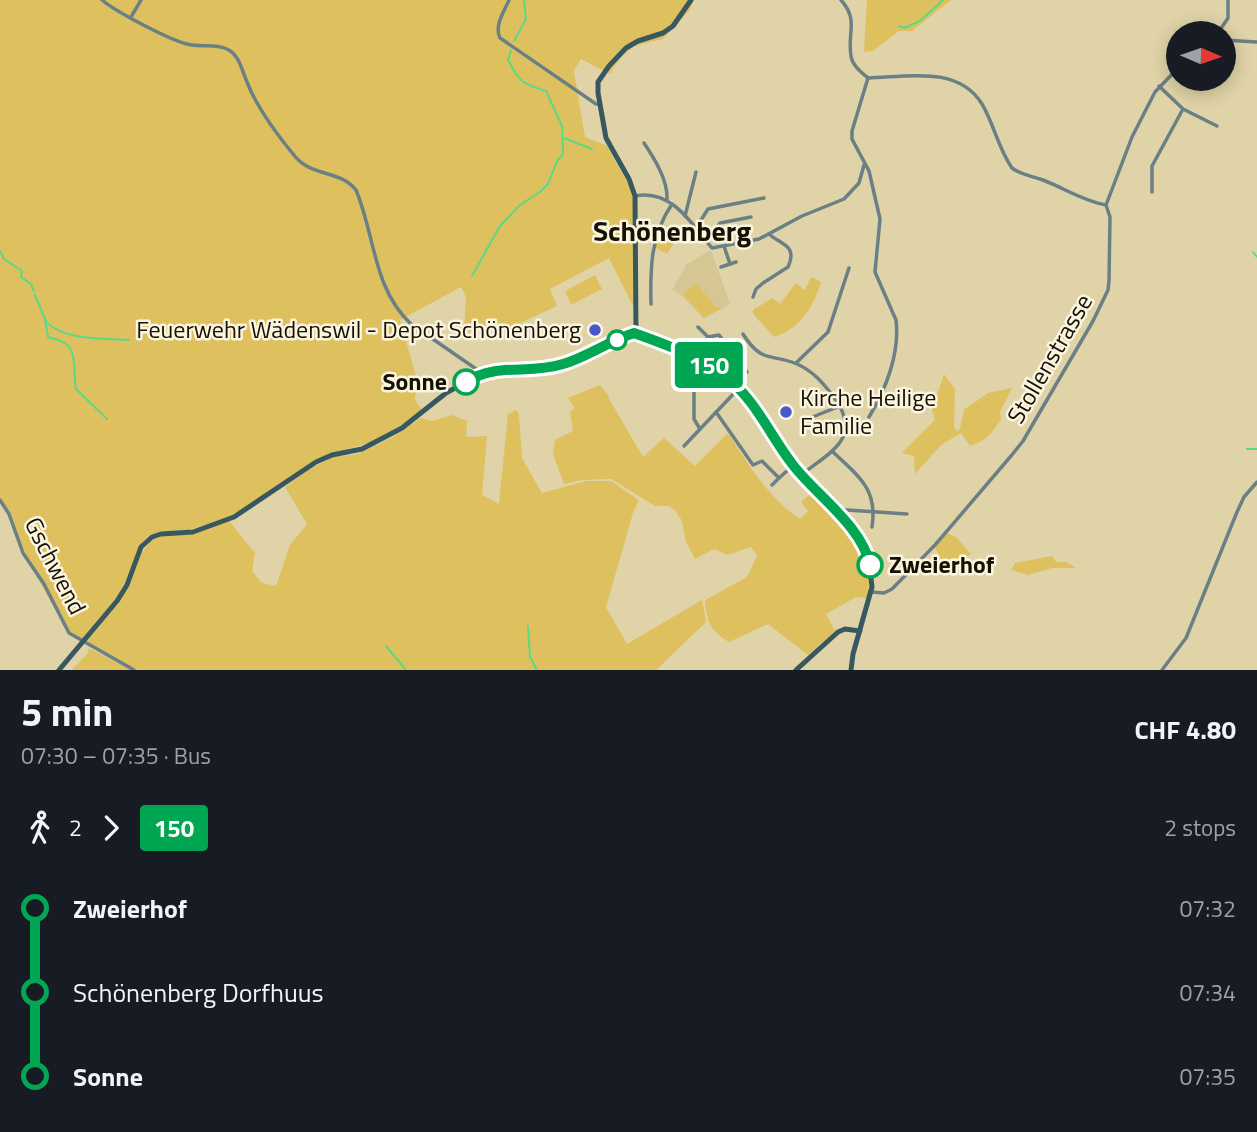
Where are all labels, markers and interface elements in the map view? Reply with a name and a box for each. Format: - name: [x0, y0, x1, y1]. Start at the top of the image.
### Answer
- north arrow: [1166, 21, 1236, 91]
- map controls: [1166, 21, 1236, 91]
- district label: Schönenberg: [593, 209, 751, 252]
- street label: Stollenstrasse: [997, 287, 1101, 430]
- place label: Feuerwehr Wädenswil - Depot Schönenberg: [136, 311, 581, 347]
- marker: Feuerwehr Wädenswil - Depot Schönenberg: [587, 322, 603, 338]
- unlabelled marker: [607, 330, 627, 350]
- line badge: 150: [669, 342, 749, 388]
- text: 150: [689, 347, 729, 383]
- place label: Sonne: [382, 363, 447, 399]
- marker: Sonne: [453, 369, 479, 395]
- place label: Kirche Heilige Familie: [800, 379, 936, 443]
- marker: Kirche Heilige Familie: [778, 404, 794, 420]
- street label: Gschwend: [16, 511, 96, 621]
- place label: Zweierhof: [889, 546, 995, 582]
- marker: Zweierhof: [857, 552, 883, 578]
- text: 5 min: [21, 683, 113, 741]
- text: CHF 4.80: [1134, 710, 1236, 749]
- text: 07:30 – 07:35 · Bus: [21, 738, 211, 773]
- icon: walk: [21, 809, 59, 847]
- icon: forward: [92, 809, 130, 847]
- text: 2: [69, 810, 82, 845]
- text: 150: [154, 810, 194, 846]
- text: 2 stops: [1164, 810, 1236, 845]
- text: Zweierhof: [73, 889, 187, 928]
- text: 07:32: [1179, 891, 1236, 926]
- text: Schönenberg Dorfhuus: [73, 973, 324, 1012]
- text: 07:34: [1179, 975, 1236, 1010]
- text: Sonne: [73, 1057, 143, 1096]
- text: 07:35: [1179, 1059, 1236, 1094]

